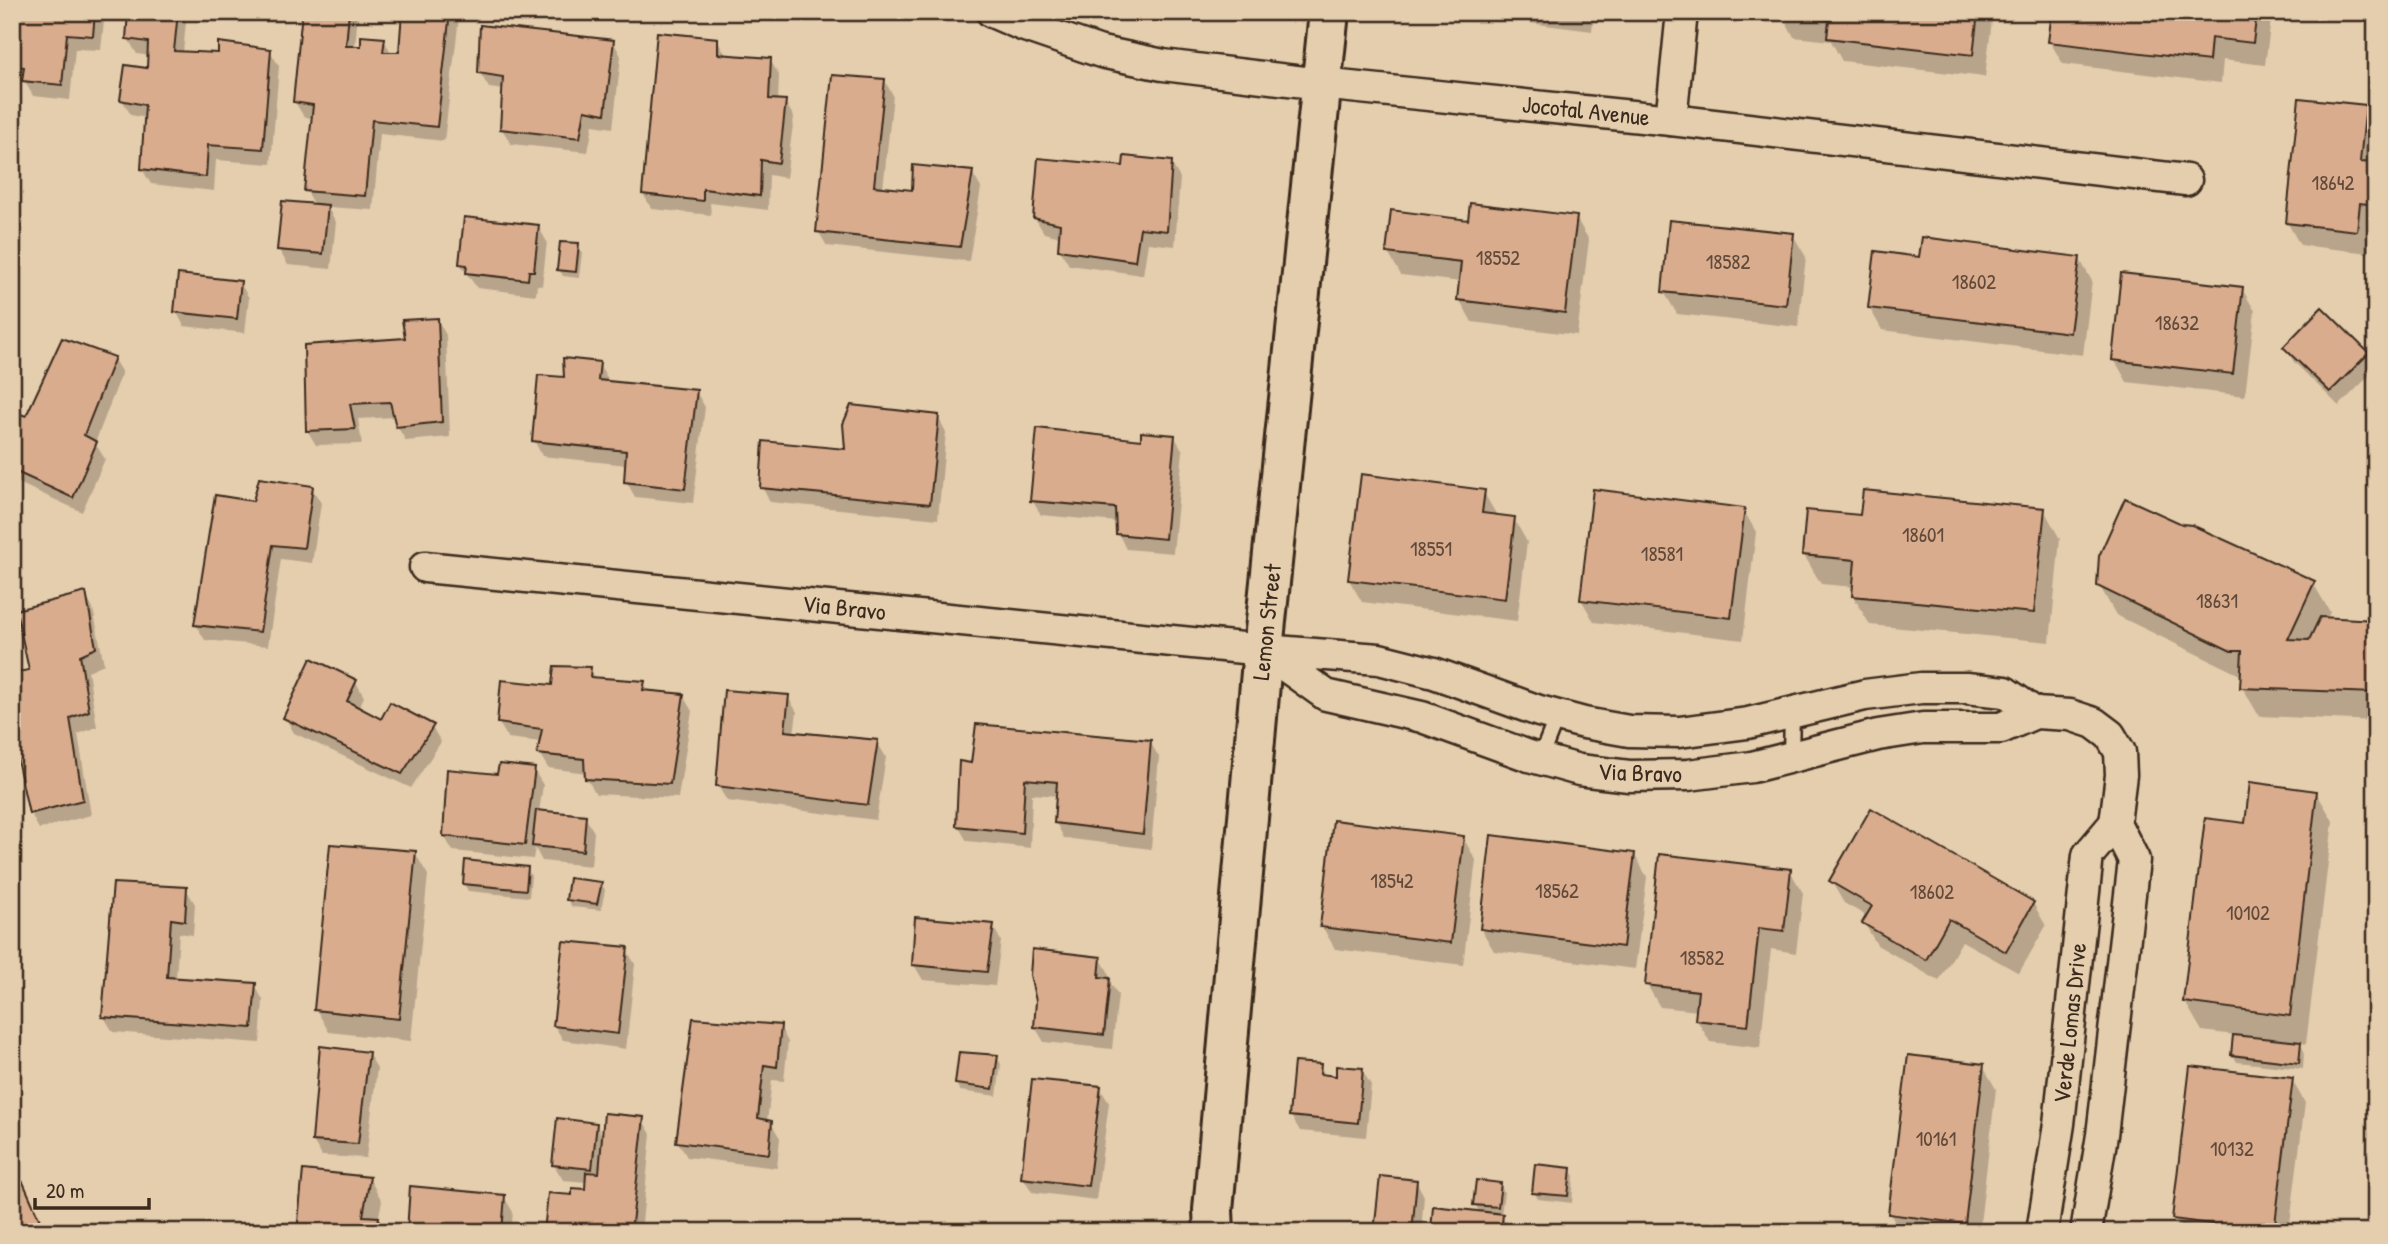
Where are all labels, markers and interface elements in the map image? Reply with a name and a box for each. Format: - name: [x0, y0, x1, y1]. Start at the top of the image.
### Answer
- street label: Jocotal Avenue: [1521, 87, 1652, 133]
- house number: 18642: [2312, 168, 2355, 197]
- house number: 18552: [1476, 243, 1520, 272]
- house number: 18582: [1706, 247, 1750, 276]
- house number: 18602: [1952, 267, 1996, 296]
- house number: 18632: [2155, 308, 2199, 337]
- house number: 18601: [1902, 520, 1944, 549]
- house number: 18551: [1410, 534, 1452, 563]
- house number: 18581: [1641, 539, 1683, 568]
- street label: Lemon Street: [1244, 561, 1288, 682]
- house number: 18631: [2196, 586, 2238, 615]
- street label: Via Bravo: [801, 587, 888, 627]
- street label: Via Bravo: [1598, 755, 1683, 789]
- house number: 18542: [1370, 866, 1414, 895]
- house number: 18562: [1535, 876, 1579, 905]
- house number: 18602: [1910, 877, 1954, 906]
- house number: 10102: [2226, 898, 2270, 927]
- street label: Verde Lomas Drive: [2045, 941, 2093, 1105]
- house number: 18582: [1680, 943, 1724, 972]
- house number: 10161: [1916, 1124, 1956, 1153]
- house number: 10132: [2210, 1134, 2254, 1163]
- scale bar: [35, 1167, 149, 1211]
- text: 20 m: [46, 1176, 84, 1205]

